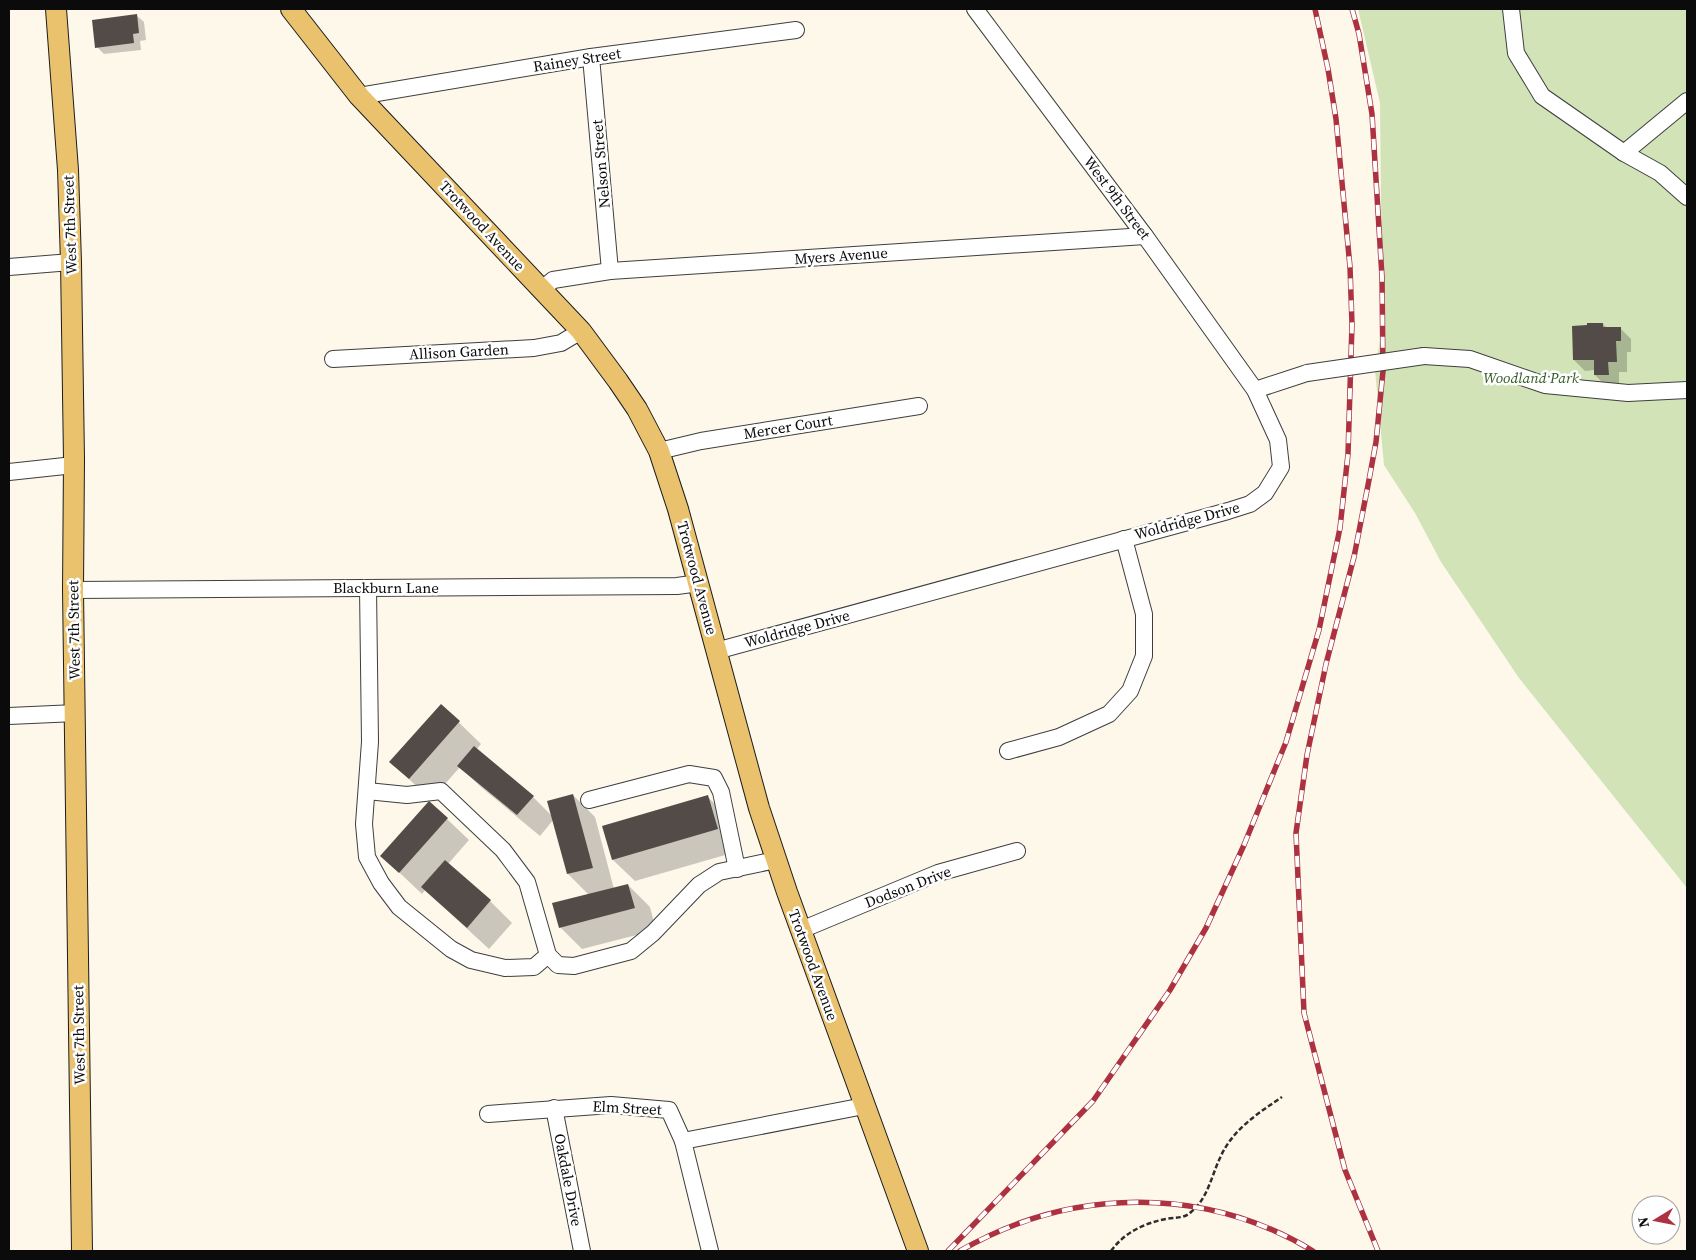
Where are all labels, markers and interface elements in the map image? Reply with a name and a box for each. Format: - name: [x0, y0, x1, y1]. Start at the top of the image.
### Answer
- street label: Rainey Street: [532, 42, 622, 77]
- street label: Nelson Street: [586, 119, 615, 209]
- street label: West 9th Street: [1079, 152, 1156, 244]
- street label: West 7th Street: [57, 175, 82, 275]
- street label: Trotwood Avenue: [435, 176, 530, 276]
- street label: Myers Avenue: [794, 242, 889, 269]
- street label: Allison Garden: [409, 338, 509, 365]
- park label: Woodland Park: [1483, 367, 1580, 388]
- street label: Mercer Court: [742, 409, 834, 444]
- street label: Woldridge Drive: [1132, 496, 1242, 545]
- street label: Trotwood Avenue: [672, 519, 723, 637]
- street label: Blackburn Lane: [333, 577, 439, 598]
- street label: West 7th Street: [62, 580, 85, 680]
- street label: Woldridge Drive: [742, 604, 852, 653]
- street label: Dodson Drive: [862, 860, 954, 913]
- street label: Trotwood Avenue: [784, 906, 843, 1024]
- street label: West 7th Street: [67, 985, 90, 1085]
- street label: Elm Street: [592, 1095, 662, 1120]
- street label: Oakdale Drive: [549, 1132, 588, 1228]
- north arrow: [1631, 1195, 1681, 1245]
- text: N: [1632, 1215, 1654, 1229]

